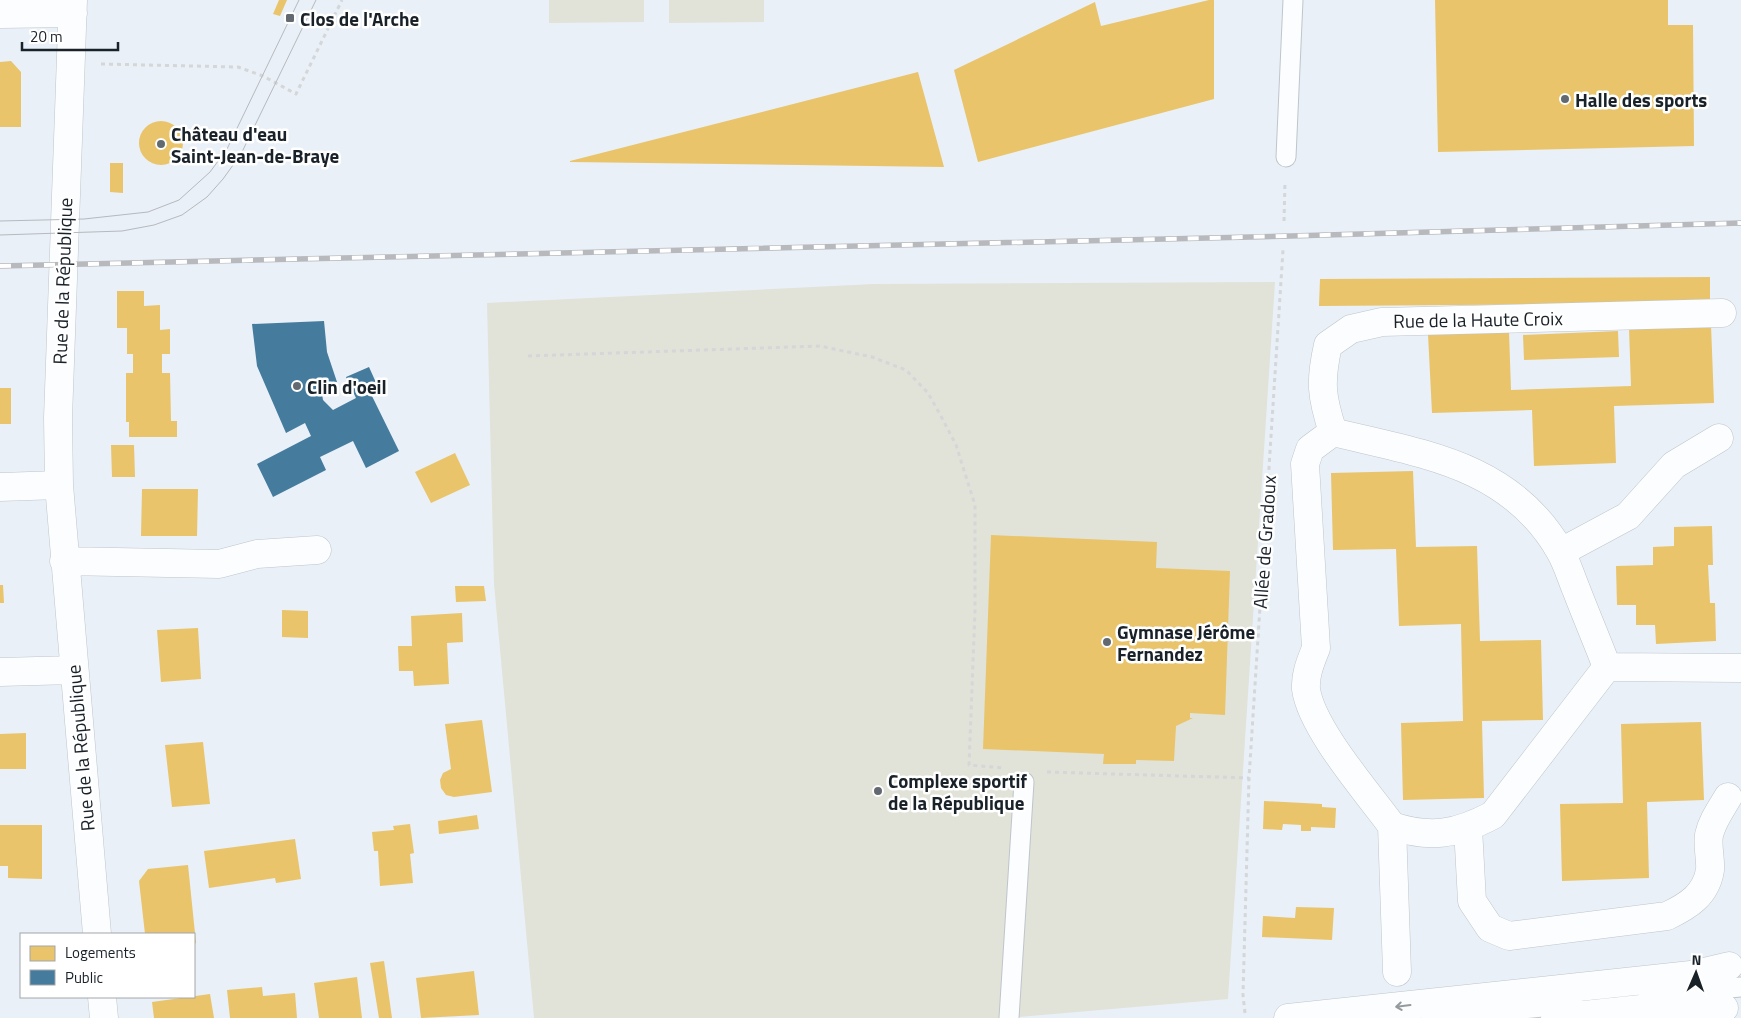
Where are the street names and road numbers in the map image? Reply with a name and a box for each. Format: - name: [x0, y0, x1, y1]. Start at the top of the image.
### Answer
- street label: Rue de la République: [45, 197, 79, 365]
- street label: Rue de la Haute Croix: [1393, 303, 1564, 335]
- street label: Allée de Gradoux: [1245, 474, 1283, 610]
- street label: Rue de la République: [58, 664, 102, 832]

